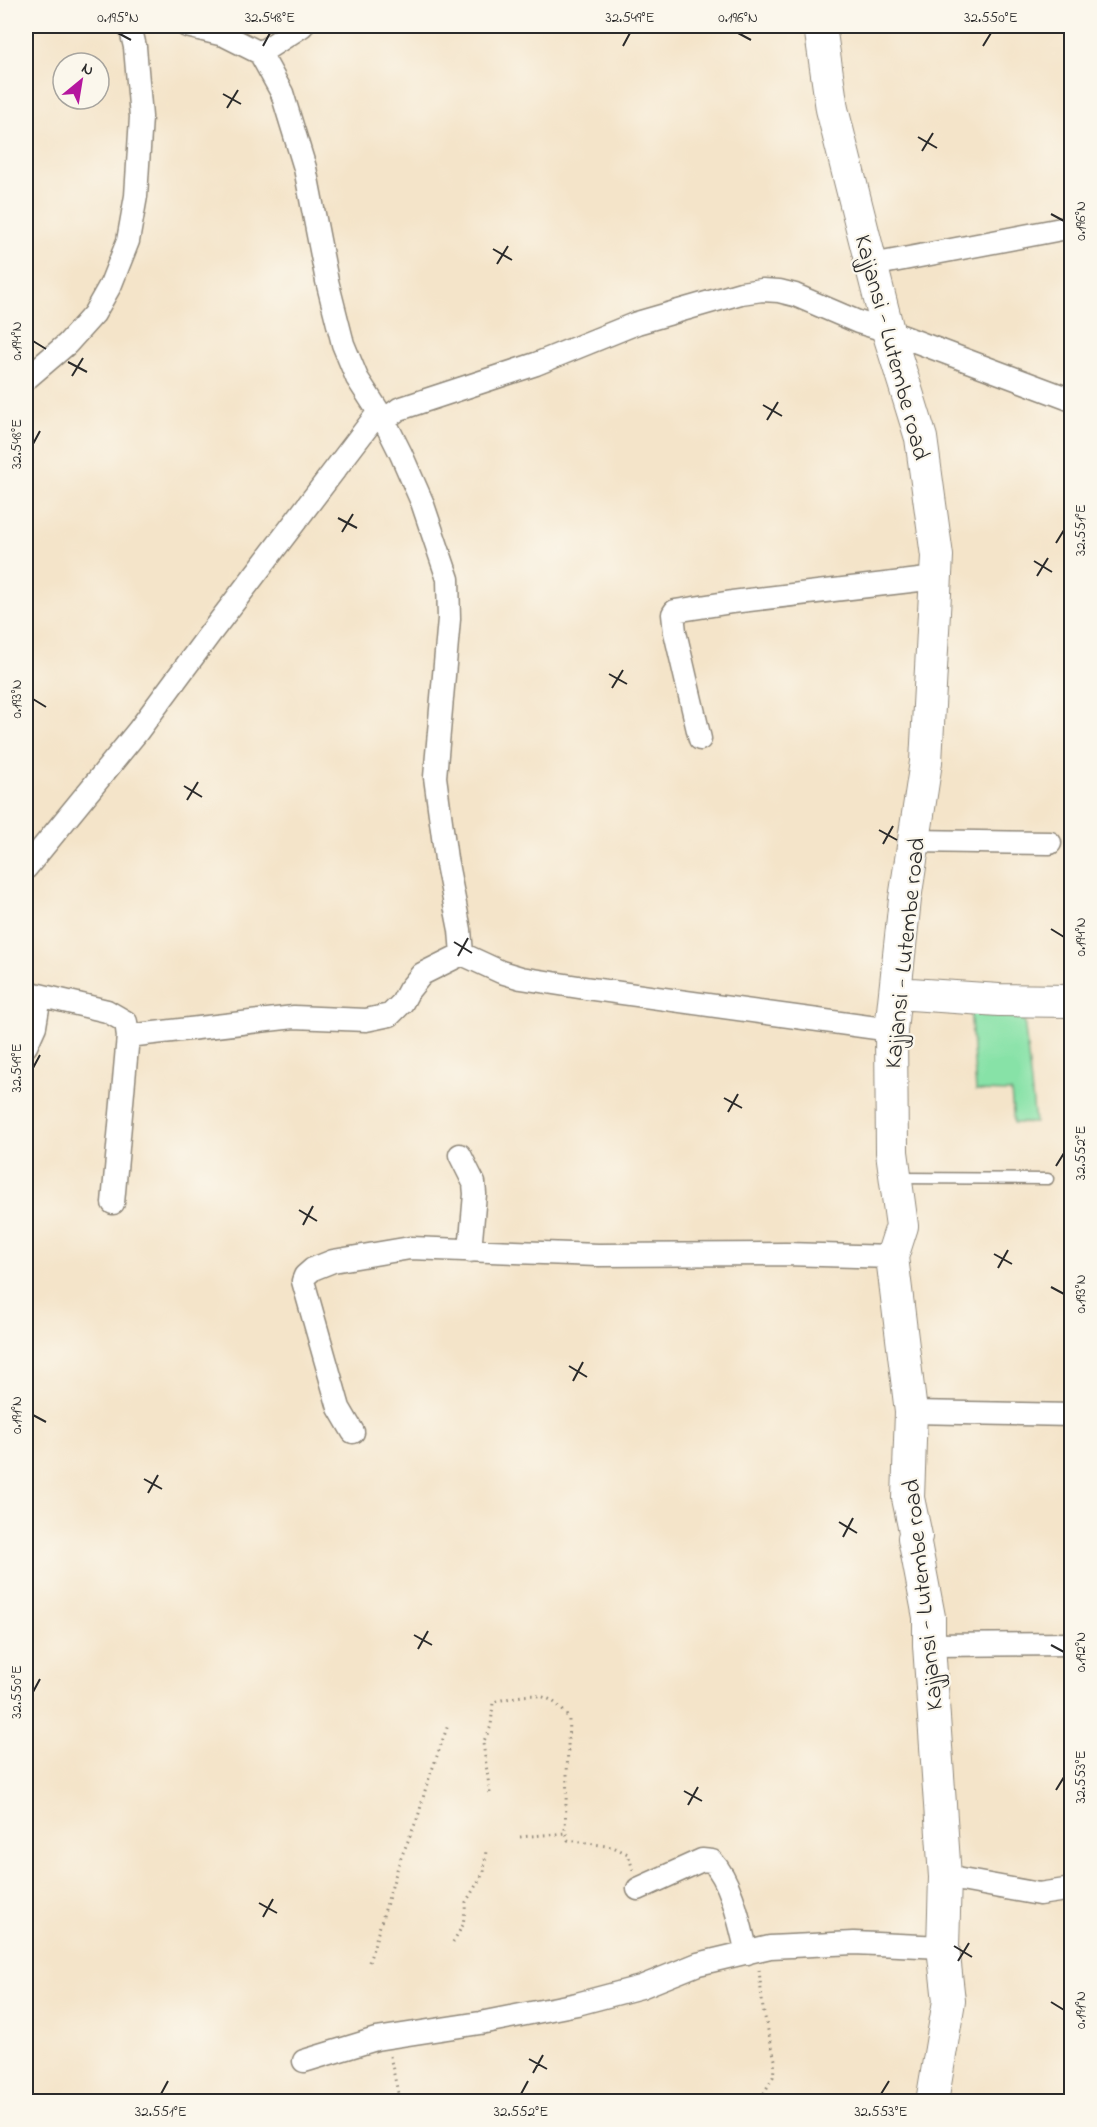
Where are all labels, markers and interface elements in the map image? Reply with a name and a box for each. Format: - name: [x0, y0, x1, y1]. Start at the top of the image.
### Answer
- text: 0.195°N: [97, 7, 139, 29]
- text: 32.548°E: [245, 7, 295, 29]
- text: 32.549°E: [605, 7, 655, 29]
- text: 0.196°N: [718, 7, 758, 29]
- text: 32.550°E: [964, 7, 1018, 29]
- north arrow: [51, 51, 111, 111]
- text: N: [77, 57, 98, 83]
- text: 0.196°N: [1070, 201, 1092, 241]
- street label: Kajjansi - Lutembe road: [844, 231, 938, 465]
- text: 0.194°N: [6, 321, 28, 361]
- text: 32.548°E: [6, 419, 28, 469]
- text: 32.551°E: [1070, 504, 1092, 556]
- text: 0.193°N: [6, 679, 28, 719]
- street label: Kajjansi - Lutembe road: [877, 835, 936, 1071]
- text: 0.194°N: [1070, 917, 1092, 957]
- text: 32.549°E: [6, 1043, 28, 1093]
- text: 32.552°E: [1070, 1126, 1092, 1180]
- text: 0.193°N: [1070, 1274, 1092, 1314]
- text: 0.191°N: [6, 1396, 28, 1434]
- street label: Kajjansi - Lutembe road: [895, 1477, 954, 1712]
- text: 0.192°N: [1070, 1632, 1092, 1672]
- text: 32.550°E: [6, 1665, 28, 1719]
- text: 32.553°E: [1070, 1750, 1092, 1804]
- text: 0.191°N: [1070, 1991, 1092, 2029]
- text: 32.551°E: [135, 2101, 187, 2123]
- text: 32.552°E: [494, 2101, 548, 2123]
- text: 32.553°E: [854, 2101, 908, 2123]

